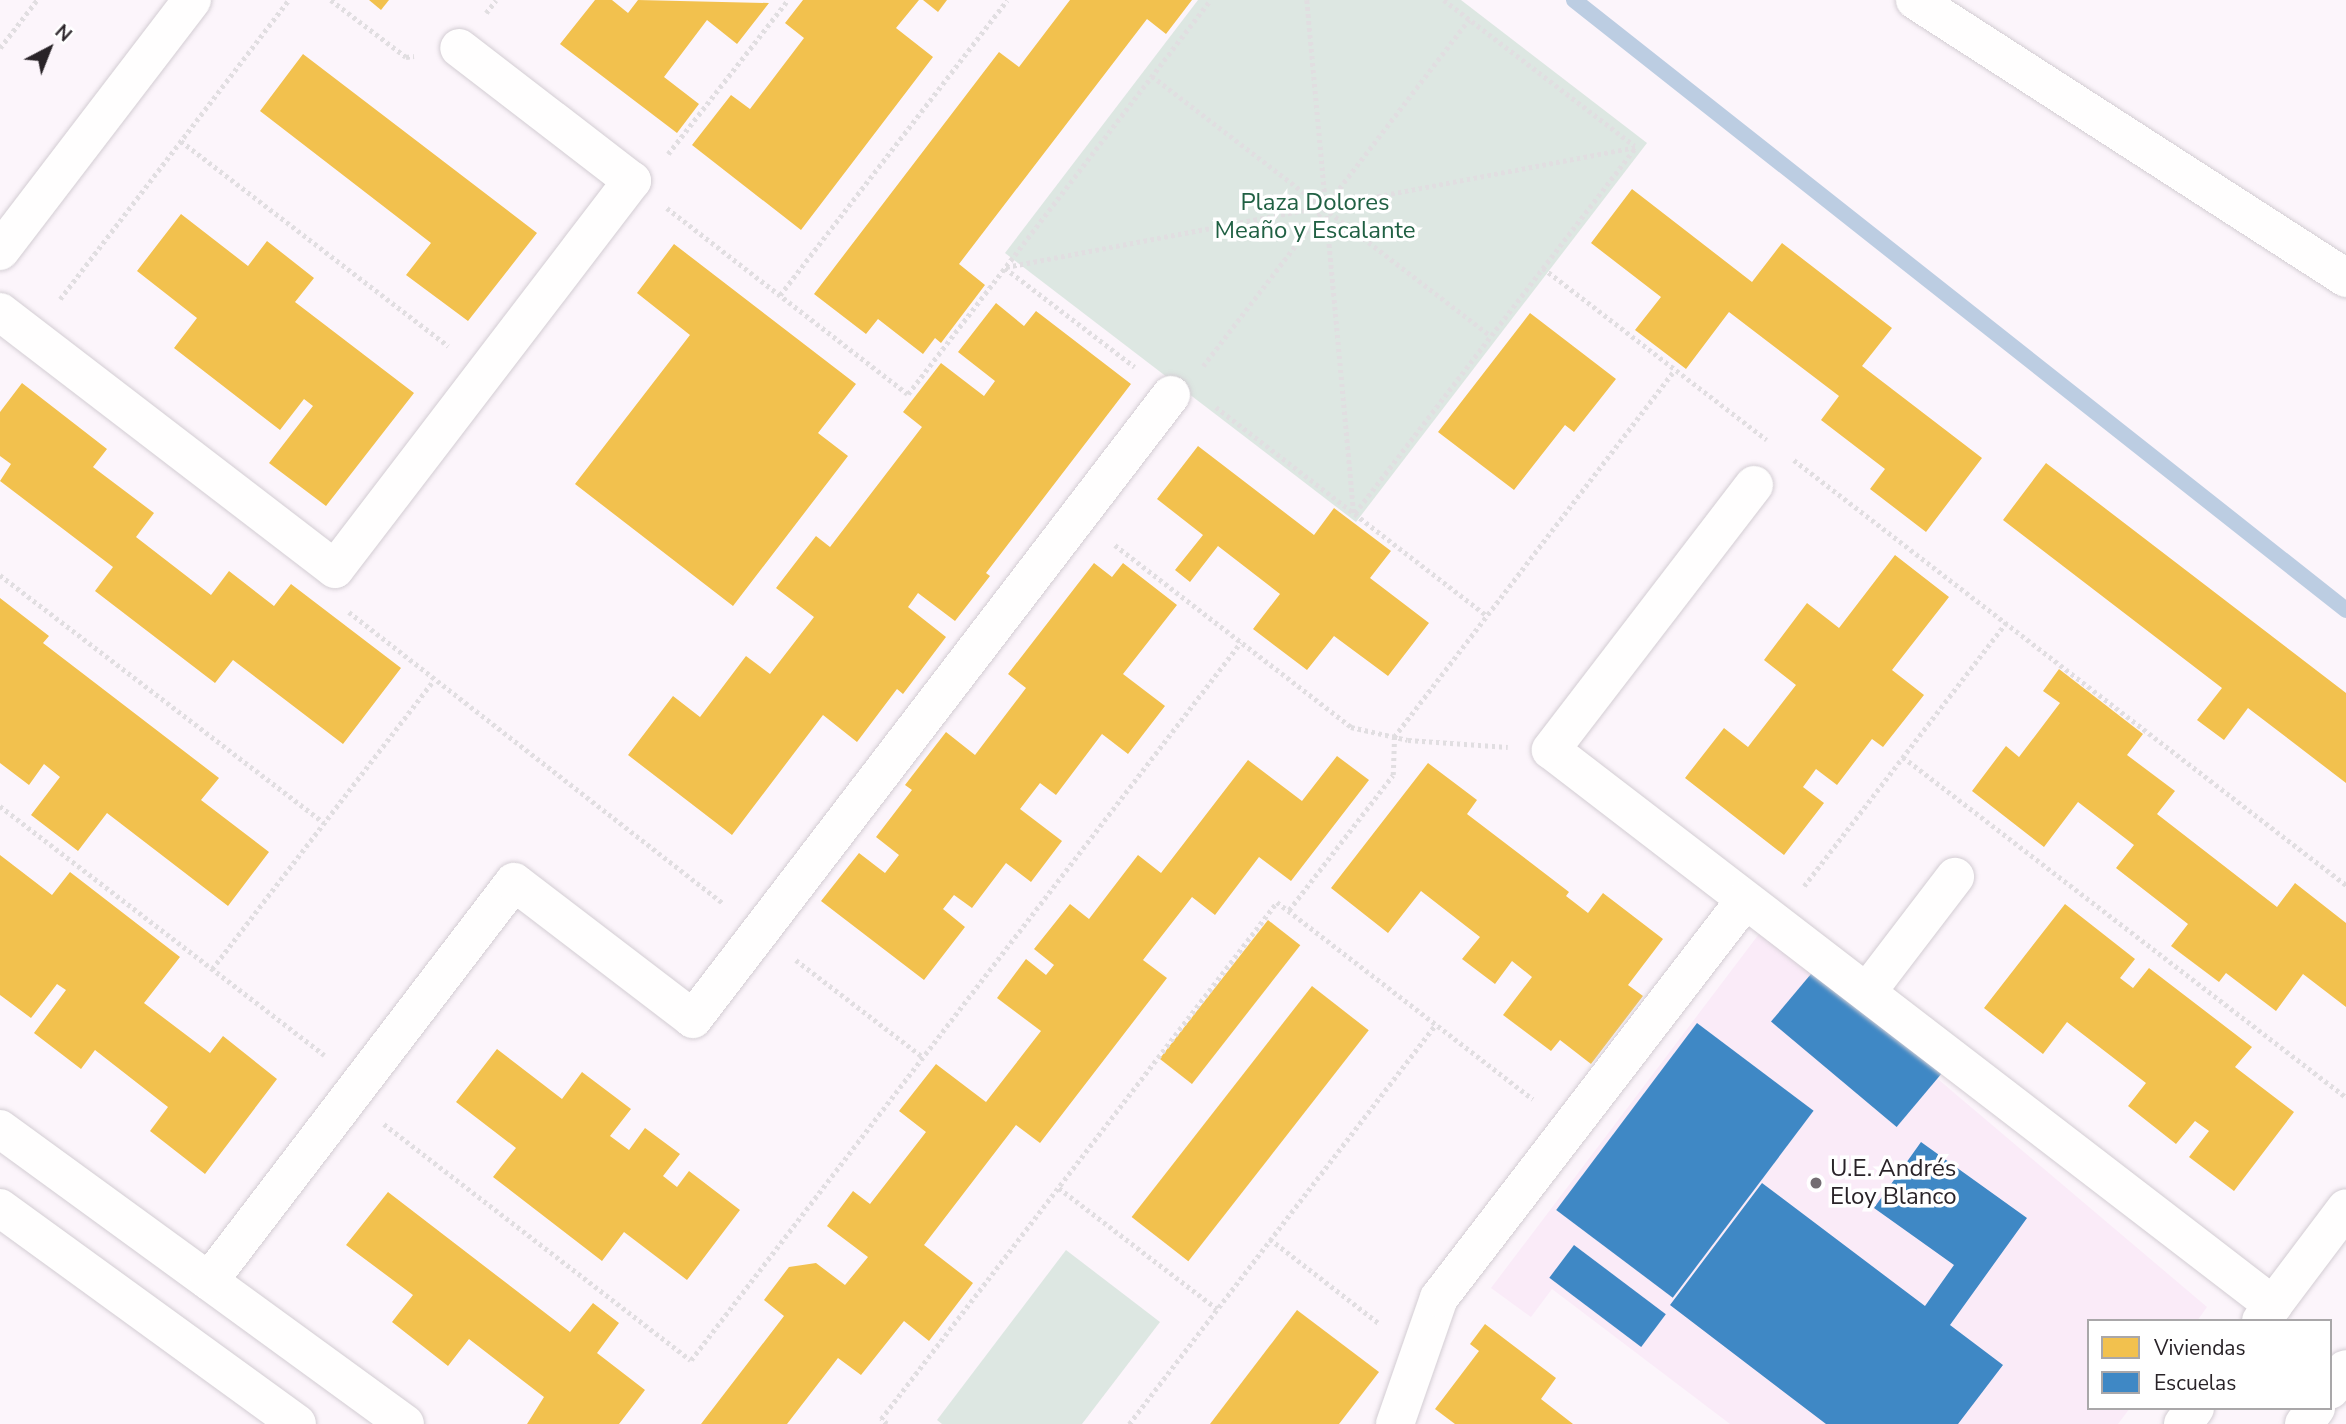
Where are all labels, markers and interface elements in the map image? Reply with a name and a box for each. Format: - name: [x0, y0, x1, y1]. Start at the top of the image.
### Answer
- north arrow: [14, 14, 84, 84]
- text: N: [49, 19, 77, 48]
- park label: Plaza Dolores Meaño y Escalante: [1214, 189, 1416, 245]
- place label: U.E. Andrés Eloy Blanco: [1830, 1155, 1957, 1211]
- marker: U.E. Andrés Eloy Blanco: [1808, 1175, 1824, 1191]
- legend: [2087, 1319, 2332, 1410]
- text: Viviendas: [2154, 1334, 2246, 1362]
- text: Escuelas: [2154, 1369, 2236, 1397]

